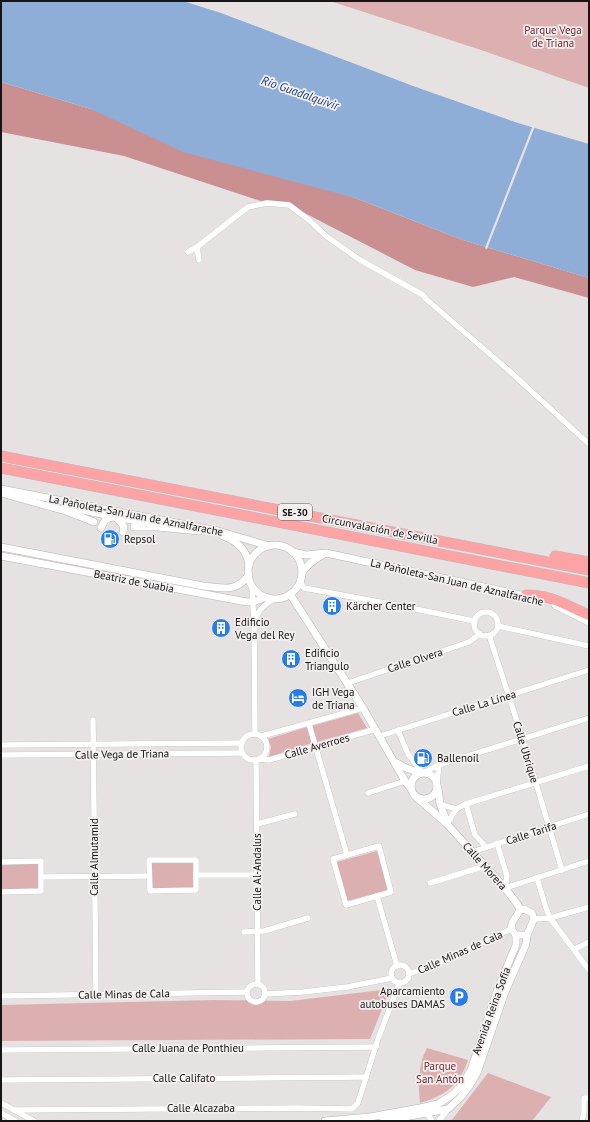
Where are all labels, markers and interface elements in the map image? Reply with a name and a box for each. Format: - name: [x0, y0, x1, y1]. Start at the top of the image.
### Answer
- park label: Parque Vega de Triana: [524, 23, 582, 50]
- water label: Río Guadalquivir: [260, 72, 342, 113]
- street label: La Pañoleta-San Juan de Aznalfarache: [48, 491, 225, 539]
- road number: SE-30: [278, 504, 312, 520]
- street label: Circunvalación de Sevilla: [321, 511, 439, 547]
- fuel station icon: Repsol: [99, 528, 121, 550]
- place label: Repsol: [124, 532, 156, 546]
- street label: La Pañoleta-San Juan de Aznalfarache: [369, 555, 545, 609]
- street label: Beatriz de Suabia: [93, 566, 175, 596]
- building icon: Kärcher Center: [321, 595, 343, 617]
- place label: Kärcher Center: [346, 599, 416, 613]
- place label: Edificio Vega del Rey: [234, 615, 295, 642]
- building icon: Edificio Vega del Rey: [210, 617, 232, 639]
- street label: Calle Olvera: [386, 645, 444, 675]
- place label: Edificio Triangulo: [305, 646, 349, 673]
- building icon: Edificio Triangulo: [280, 648, 302, 670]
- place label: IGH Vega de Triana: [312, 685, 355, 712]
- hotel icon: IGH Vega de Triana: [287, 687, 309, 709]
- street label: Calle La Línea: [450, 687, 518, 719]
- street label: Calle Ubrique: [510, 719, 542, 785]
- street label: Calle Averroes: [283, 730, 351, 762]
- street label: Calle Vega de Triana: [75, 746, 169, 762]
- fuel station icon: Ballenoil: [412, 747, 434, 769]
- place label: Ballenoil: [437, 751, 480, 765]
- street label: Calle Almutamid: [87, 818, 101, 896]
- street label: Calle Tarifa: [504, 818, 558, 848]
- street label: Calle Al-Andalus: [250, 833, 264, 911]
- street label: Calle Morera: [460, 839, 510, 893]
- street label: Calle Minas de Cala: [415, 927, 505, 977]
- street label: Avenida Reina Sofía: [469, 965, 513, 1057]
- place label: Aparcamiento autobuses DAMAS: [360, 984, 445, 1011]
- street label: Calle Minas de Cala: [78, 986, 170, 1002]
- parking icon: Aparcamiento autobuses DAMAS: [448, 986, 470, 1008]
- street label: Calle Juana de Ponthieu: [132, 1041, 244, 1055]
- park label: Parque San Antón: [416, 1059, 464, 1086]
- street label: Calle Califato: [153, 1071, 215, 1085]
- street label: Calle Alcazaba: [167, 1101, 235, 1115]

